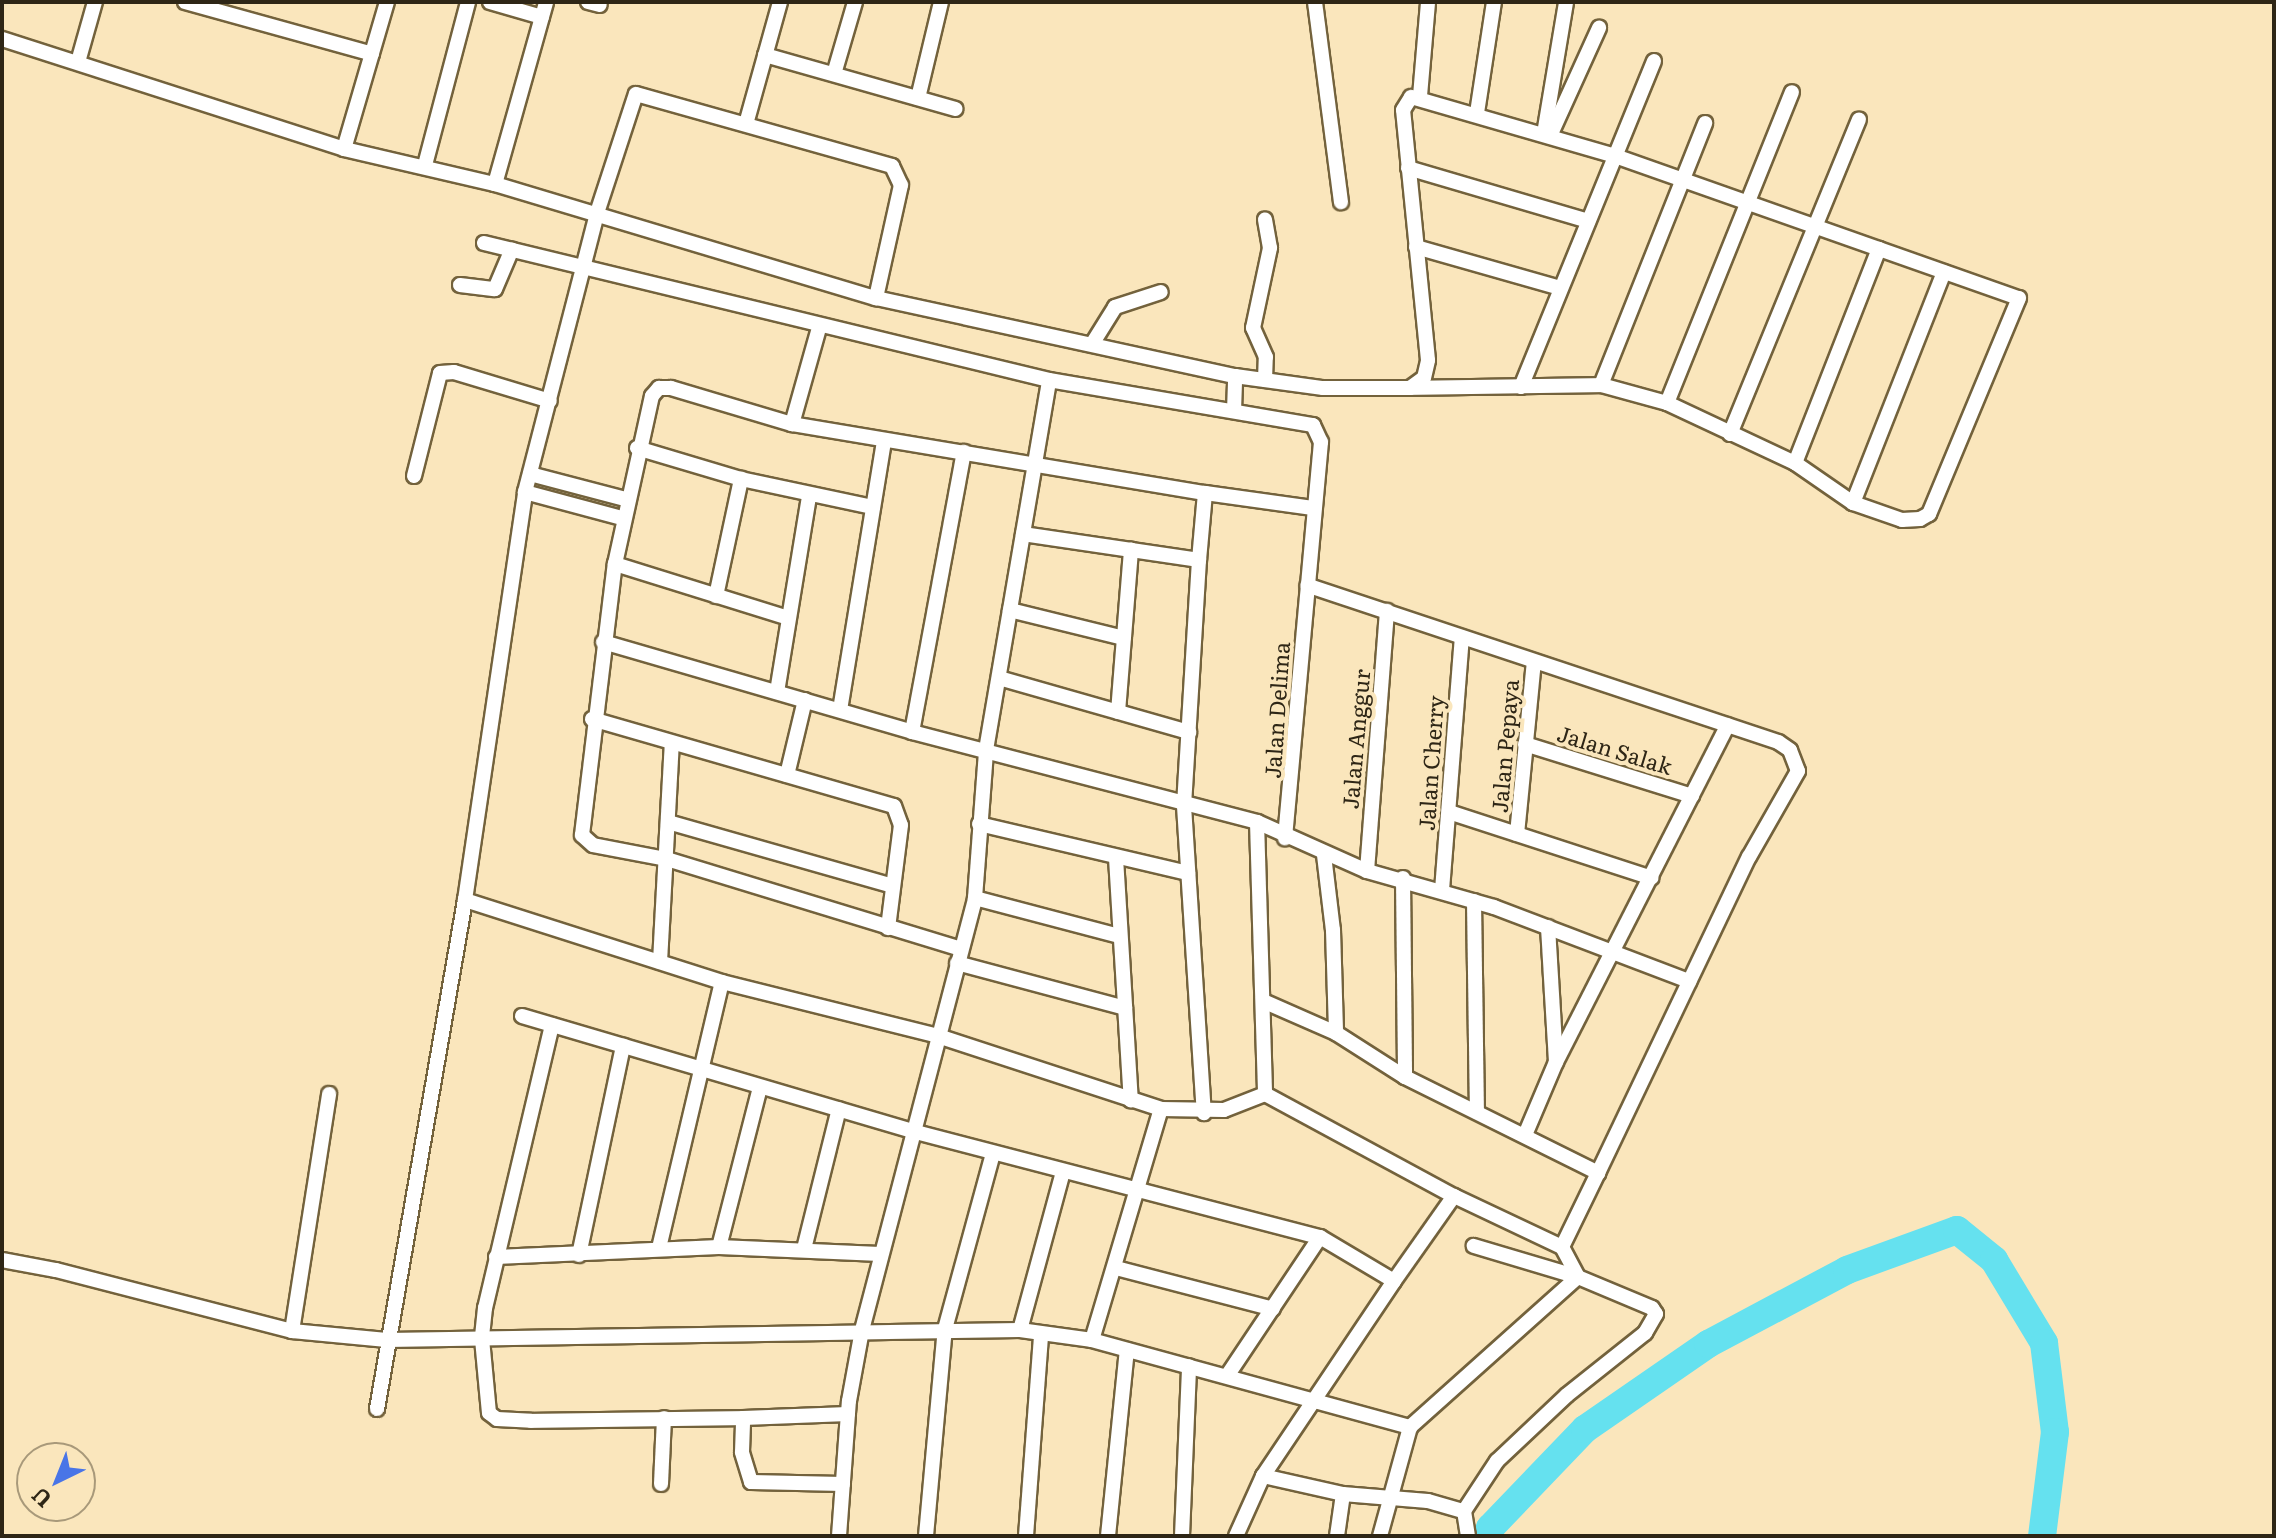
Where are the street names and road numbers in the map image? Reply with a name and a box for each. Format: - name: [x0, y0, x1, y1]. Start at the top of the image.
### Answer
- street label: Jalan Delima: [1258, 641, 1294, 779]
- street label: Jalan Anggur: [1336, 668, 1374, 810]
- street label: Jalan Pepaya: [1485, 678, 1523, 814]
- street label: Jalan Cherry: [1412, 695, 1448, 831]
- street label: Jalan Salak: [1554, 719, 1676, 779]

